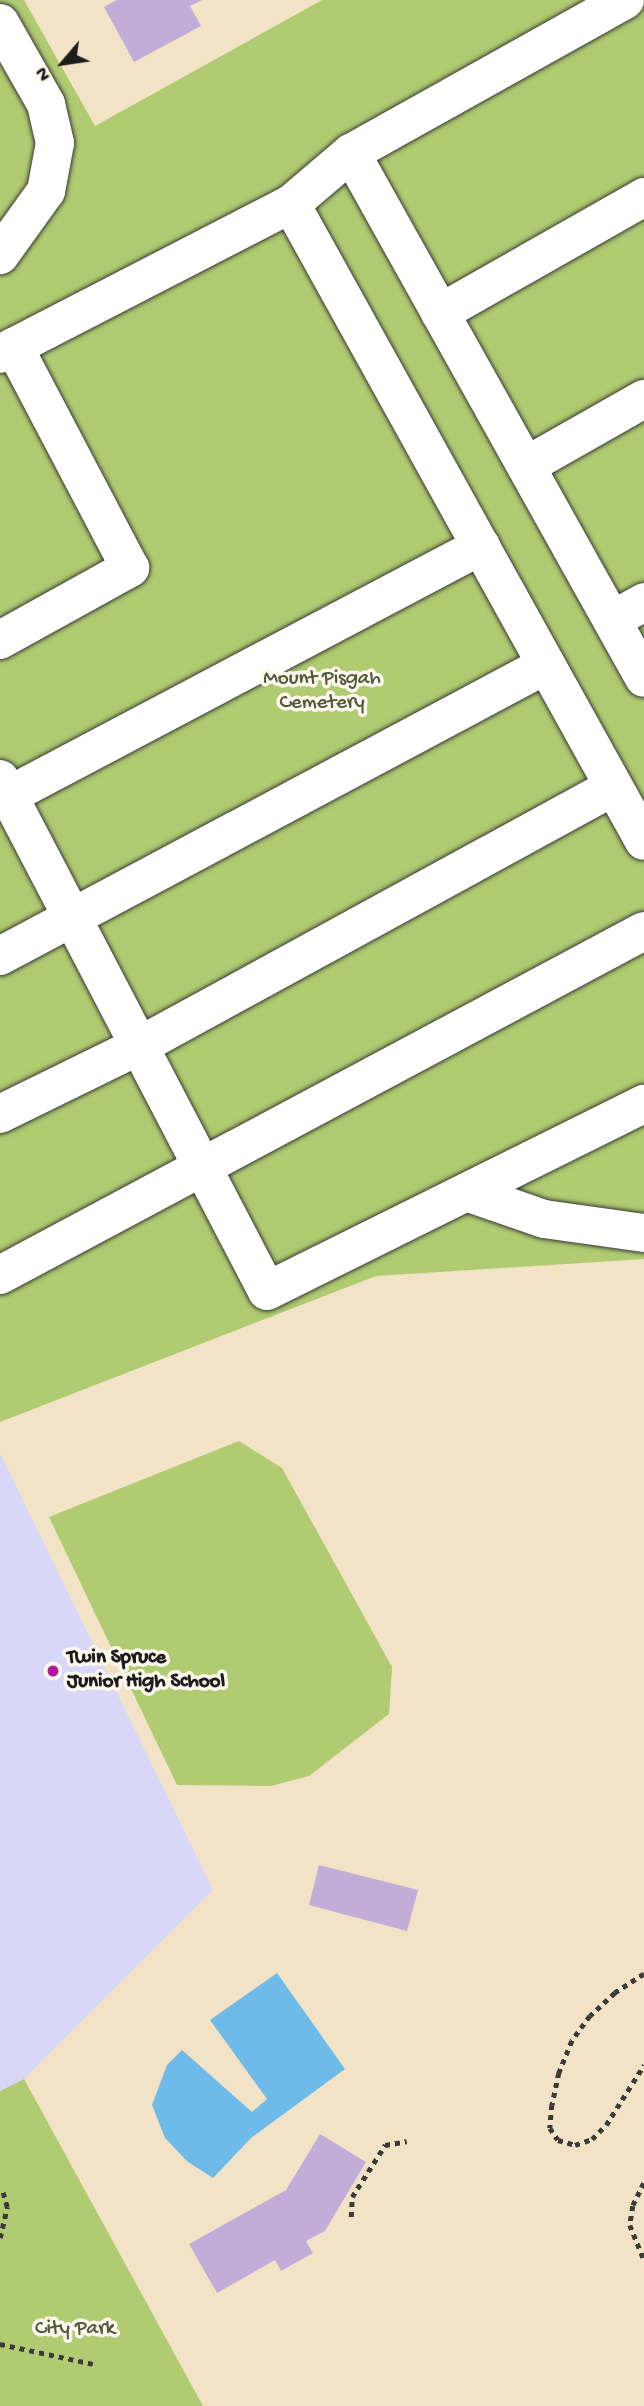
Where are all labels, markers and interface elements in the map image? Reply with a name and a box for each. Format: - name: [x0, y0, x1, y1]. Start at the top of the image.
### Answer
- north arrow: [28, 28, 98, 98]
- text: N: [31, 62, 57, 84]
- park label: Mount Pisgah Cemetery: [263, 667, 381, 717]
- place label: Twin Spruce Junior High School: [67, 1646, 225, 1696]
- marker: Twin Spruce Junior High School: [45, 1663, 61, 1679]
- park label: City Park: [35, 2317, 115, 2343]

